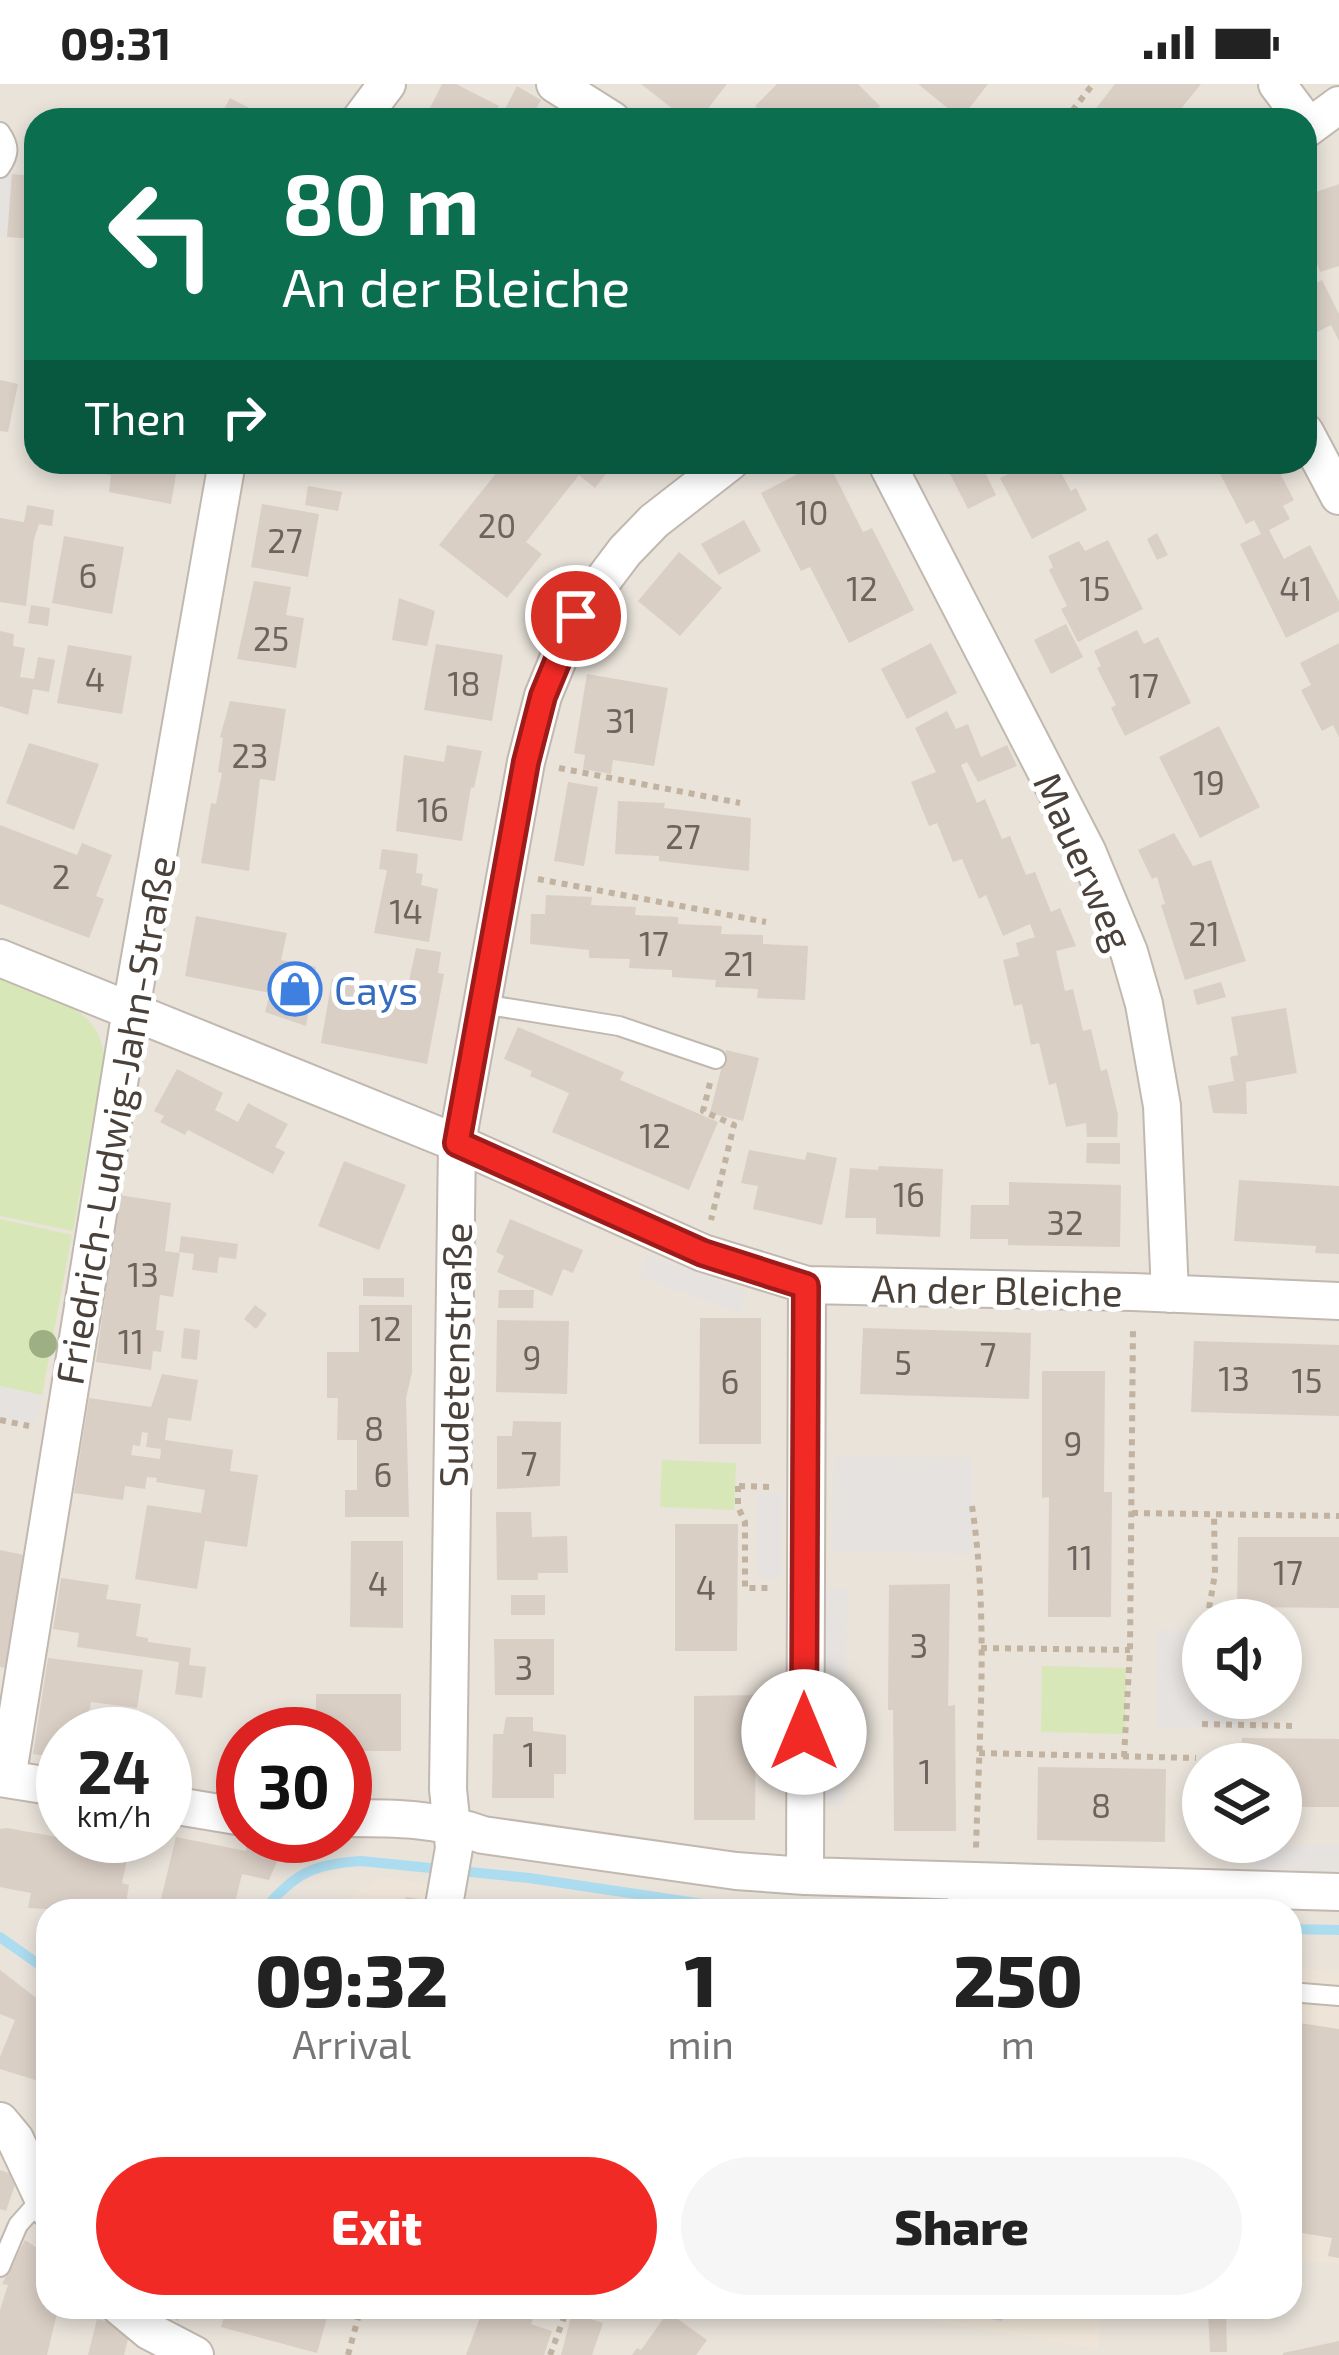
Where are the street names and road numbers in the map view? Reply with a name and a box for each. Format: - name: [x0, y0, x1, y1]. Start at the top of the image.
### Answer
- street label: Mauerweg: [1025, 765, 1145, 957]
- street label: Friedrich-Ludwig-Jahn-Straße: [44, 852, 184, 1388]
- street label: Sudetenstraße: [428, 1222, 480, 1488]
- street label: An der Bleiche: [871, 1263, 1123, 1315]

